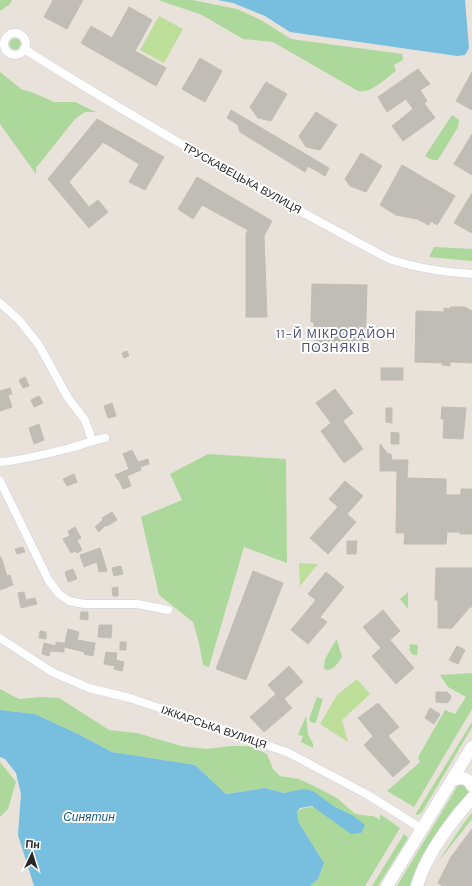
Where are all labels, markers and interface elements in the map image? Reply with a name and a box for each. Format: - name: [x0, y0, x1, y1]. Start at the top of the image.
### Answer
- street label: ТРУСКАВЕЦЬКА ВУЛИЦЯ: [180, 139, 304, 217]
- district label: 11-Й МІКРОРАЙОН ПОЗНЯКІВ: [276, 326, 396, 356]
- street label: ІЖКАРСЬКА ВУЛИЦЯ: [159, 702, 269, 752]
- water label: Синятин: [63, 809, 115, 825]
- north arrow: [12, 834, 52, 874]
- text: Пн: [25, 837, 40, 852]

